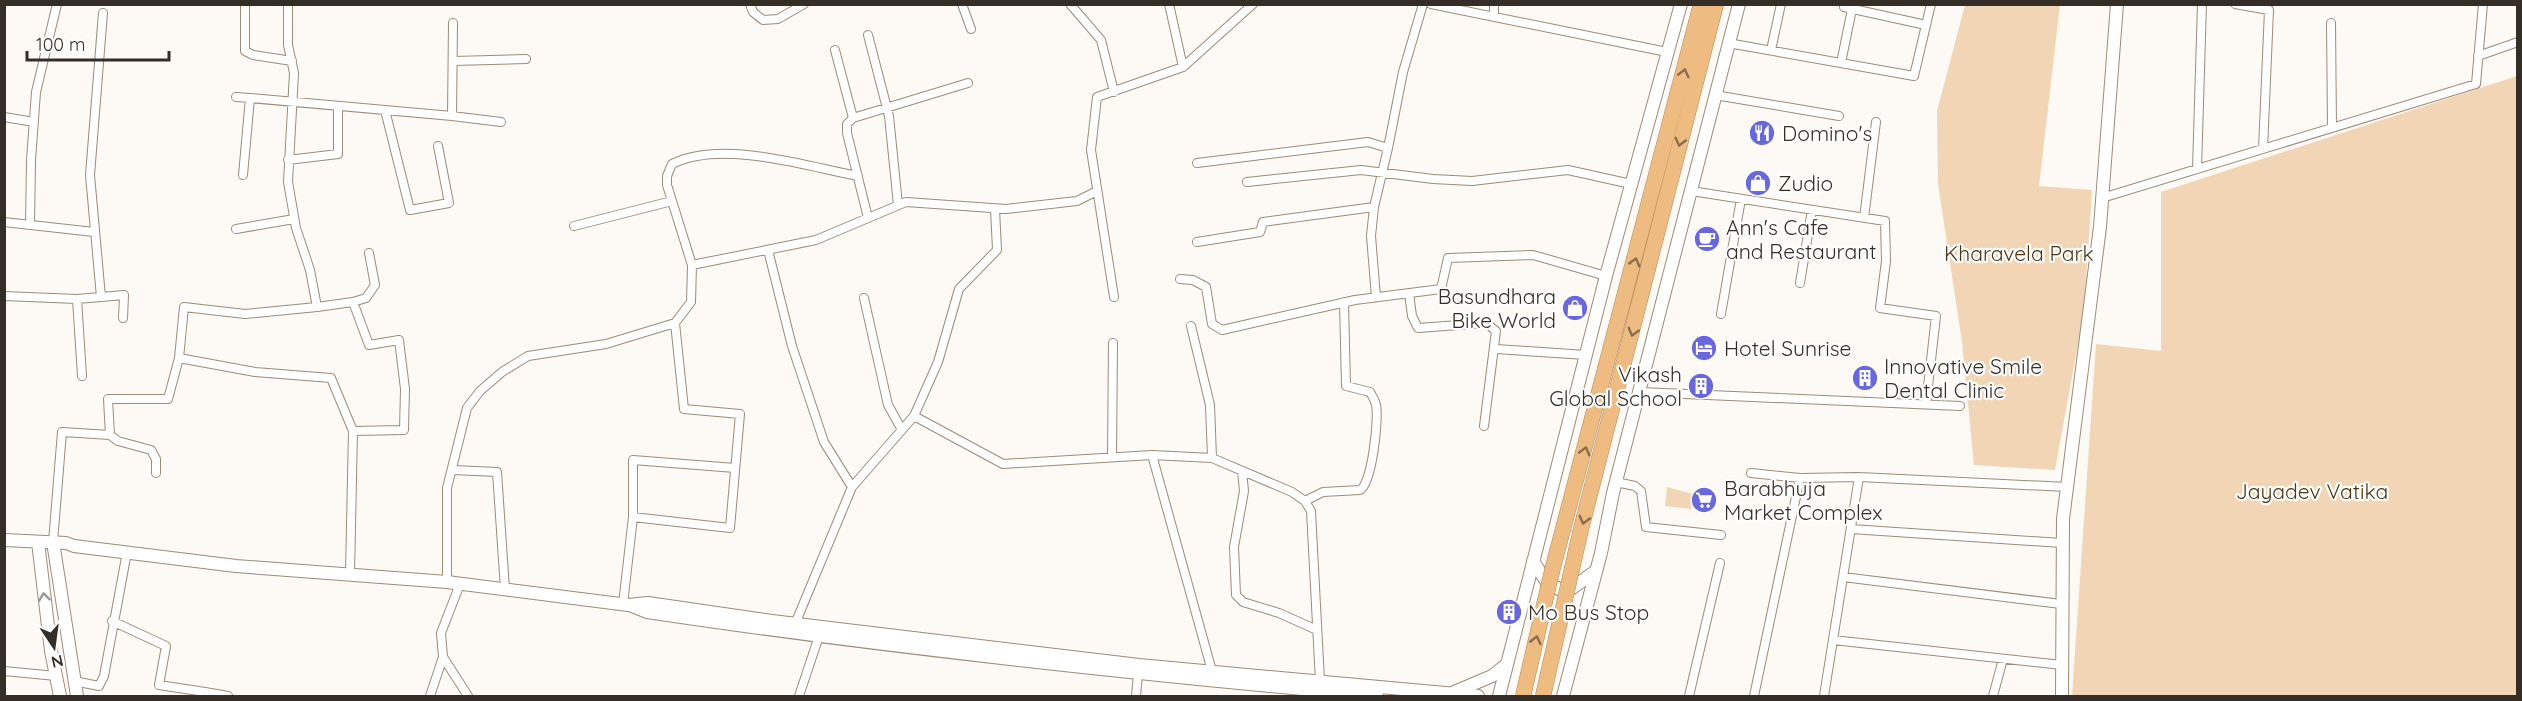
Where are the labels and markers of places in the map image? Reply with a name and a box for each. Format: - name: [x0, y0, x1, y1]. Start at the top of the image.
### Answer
- restaurant icon: Domino's: [1747, 118, 1777, 148]
- place label: Domino's: [1782, 120, 1872, 146]
- shop icon: Zudio: [1743, 168, 1773, 198]
- place label: Zudio: [1778, 170, 1833, 196]
- place label: Ann's Cafe and Restaurant: [1726, 214, 1876, 264]
- cafe icon: Ann's Cafe and Restaurant: [1692, 224, 1722, 254]
- place label: Basundhara Bike World: [1438, 283, 1556, 333]
- shop icon: Basundhara Bike World: [1560, 293, 1590, 323]
- hotel icon: Hotel Sunrise: [1689, 333, 1719, 363]
- place label: Hotel Sunrise: [1724, 335, 1851, 361]
- place label: Innovative Smile Dental Clinic: [1884, 353, 2042, 403]
- place label: Vikash Global School: [1549, 361, 1682, 411]
- building icon: Innovative Smile Dental Clinic: [1850, 363, 1880, 393]
- building icon: Vikash Global School: [1686, 371, 1716, 401]
- place label: Barabhuja Market Complex: [1724, 475, 1882, 525]
- supermarket icon: Barabhuja Market Complex: [1689, 485, 1719, 515]
- building icon: Mo Bus Stop: [1494, 597, 1524, 627]
- place label: Mo Bus Stop: [1528, 599, 1649, 625]

